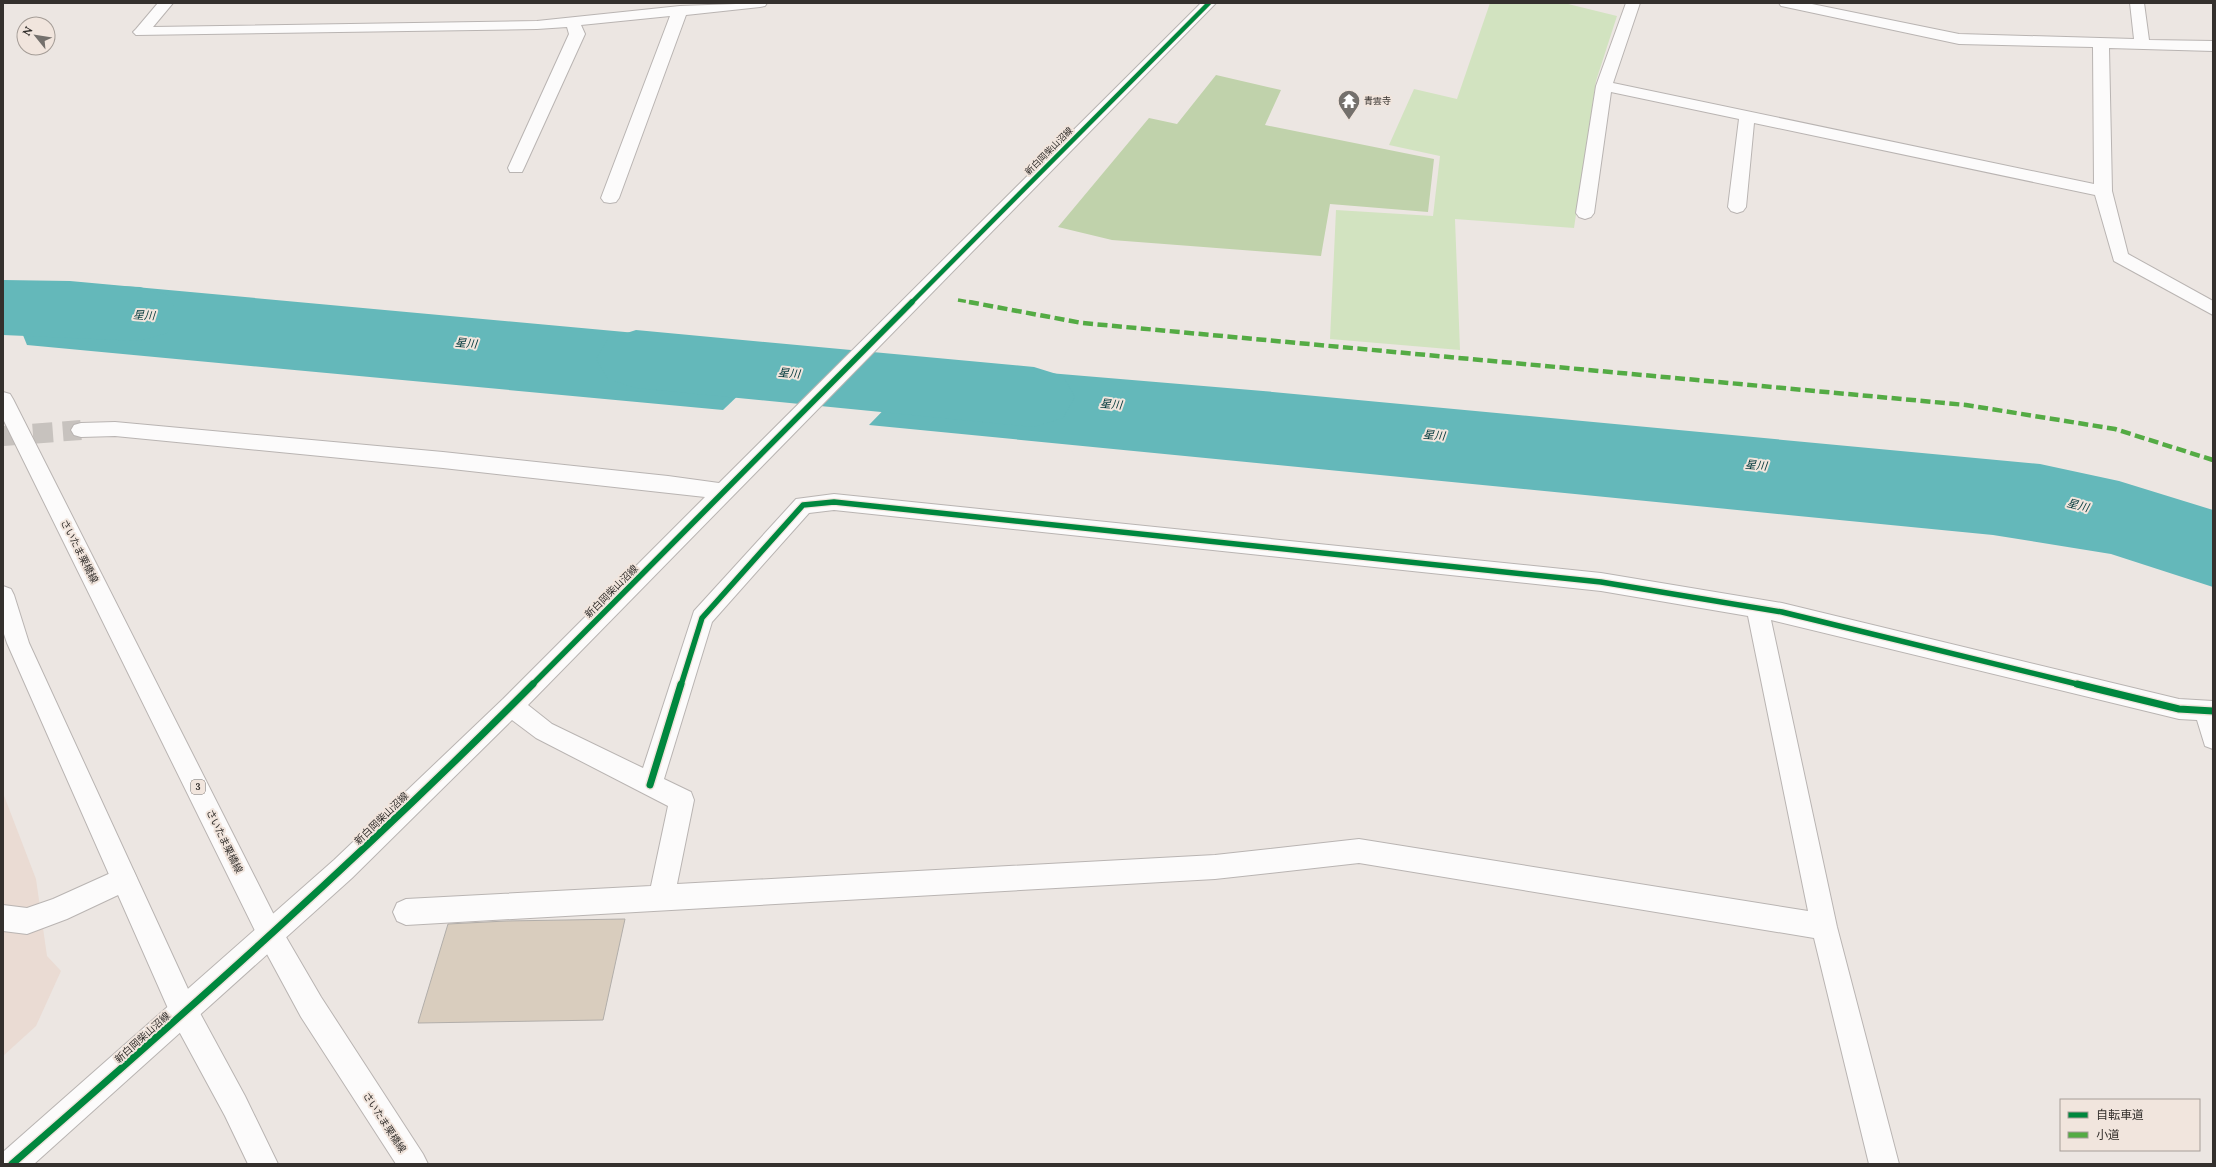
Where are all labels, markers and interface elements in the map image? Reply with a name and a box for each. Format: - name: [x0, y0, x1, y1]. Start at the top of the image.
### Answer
- north arrow: [16, 16, 56, 56]
- text: N: [19, 23, 36, 38]
- temple icon: 青雲寺: [1336, 88, 1362, 121]
- place label: 青雲寺: [1364, 95, 1391, 106]
- street label: 新白岡柴山沼線: [1022, 124, 1076, 177]
- water label: 星川: [133, 307, 156, 323]
- water label: 星川: [454, 335, 479, 351]
- water label: 星川: [777, 365, 802, 381]
- water label: 星川: [1099, 396, 1124, 412]
- water label: 星川: [1422, 427, 1447, 443]
- water label: 星川: [1744, 457, 1769, 473]
- water label: 星川: [2066, 496, 2091, 515]
- street label: さいたま栗橋線: [58, 517, 101, 585]
- street label: 新白岡柴山沼線: [582, 562, 641, 621]
- road number: 3: [191, 780, 205, 794]
- street label: 新白岡柴山沼線: [352, 789, 411, 847]
- street label: さいたま栗橋線: [203, 807, 246, 875]
- street label: 新白岡柴山沼線: [112, 1009, 173, 1066]
- street label: さいたま栗橋線: [360, 1090, 409, 1155]
- legend: [2060, 1099, 2200, 1151]
- text: 自転車道: [2096, 1107, 2144, 1122]
- text: 小道: [2096, 1127, 2120, 1142]

